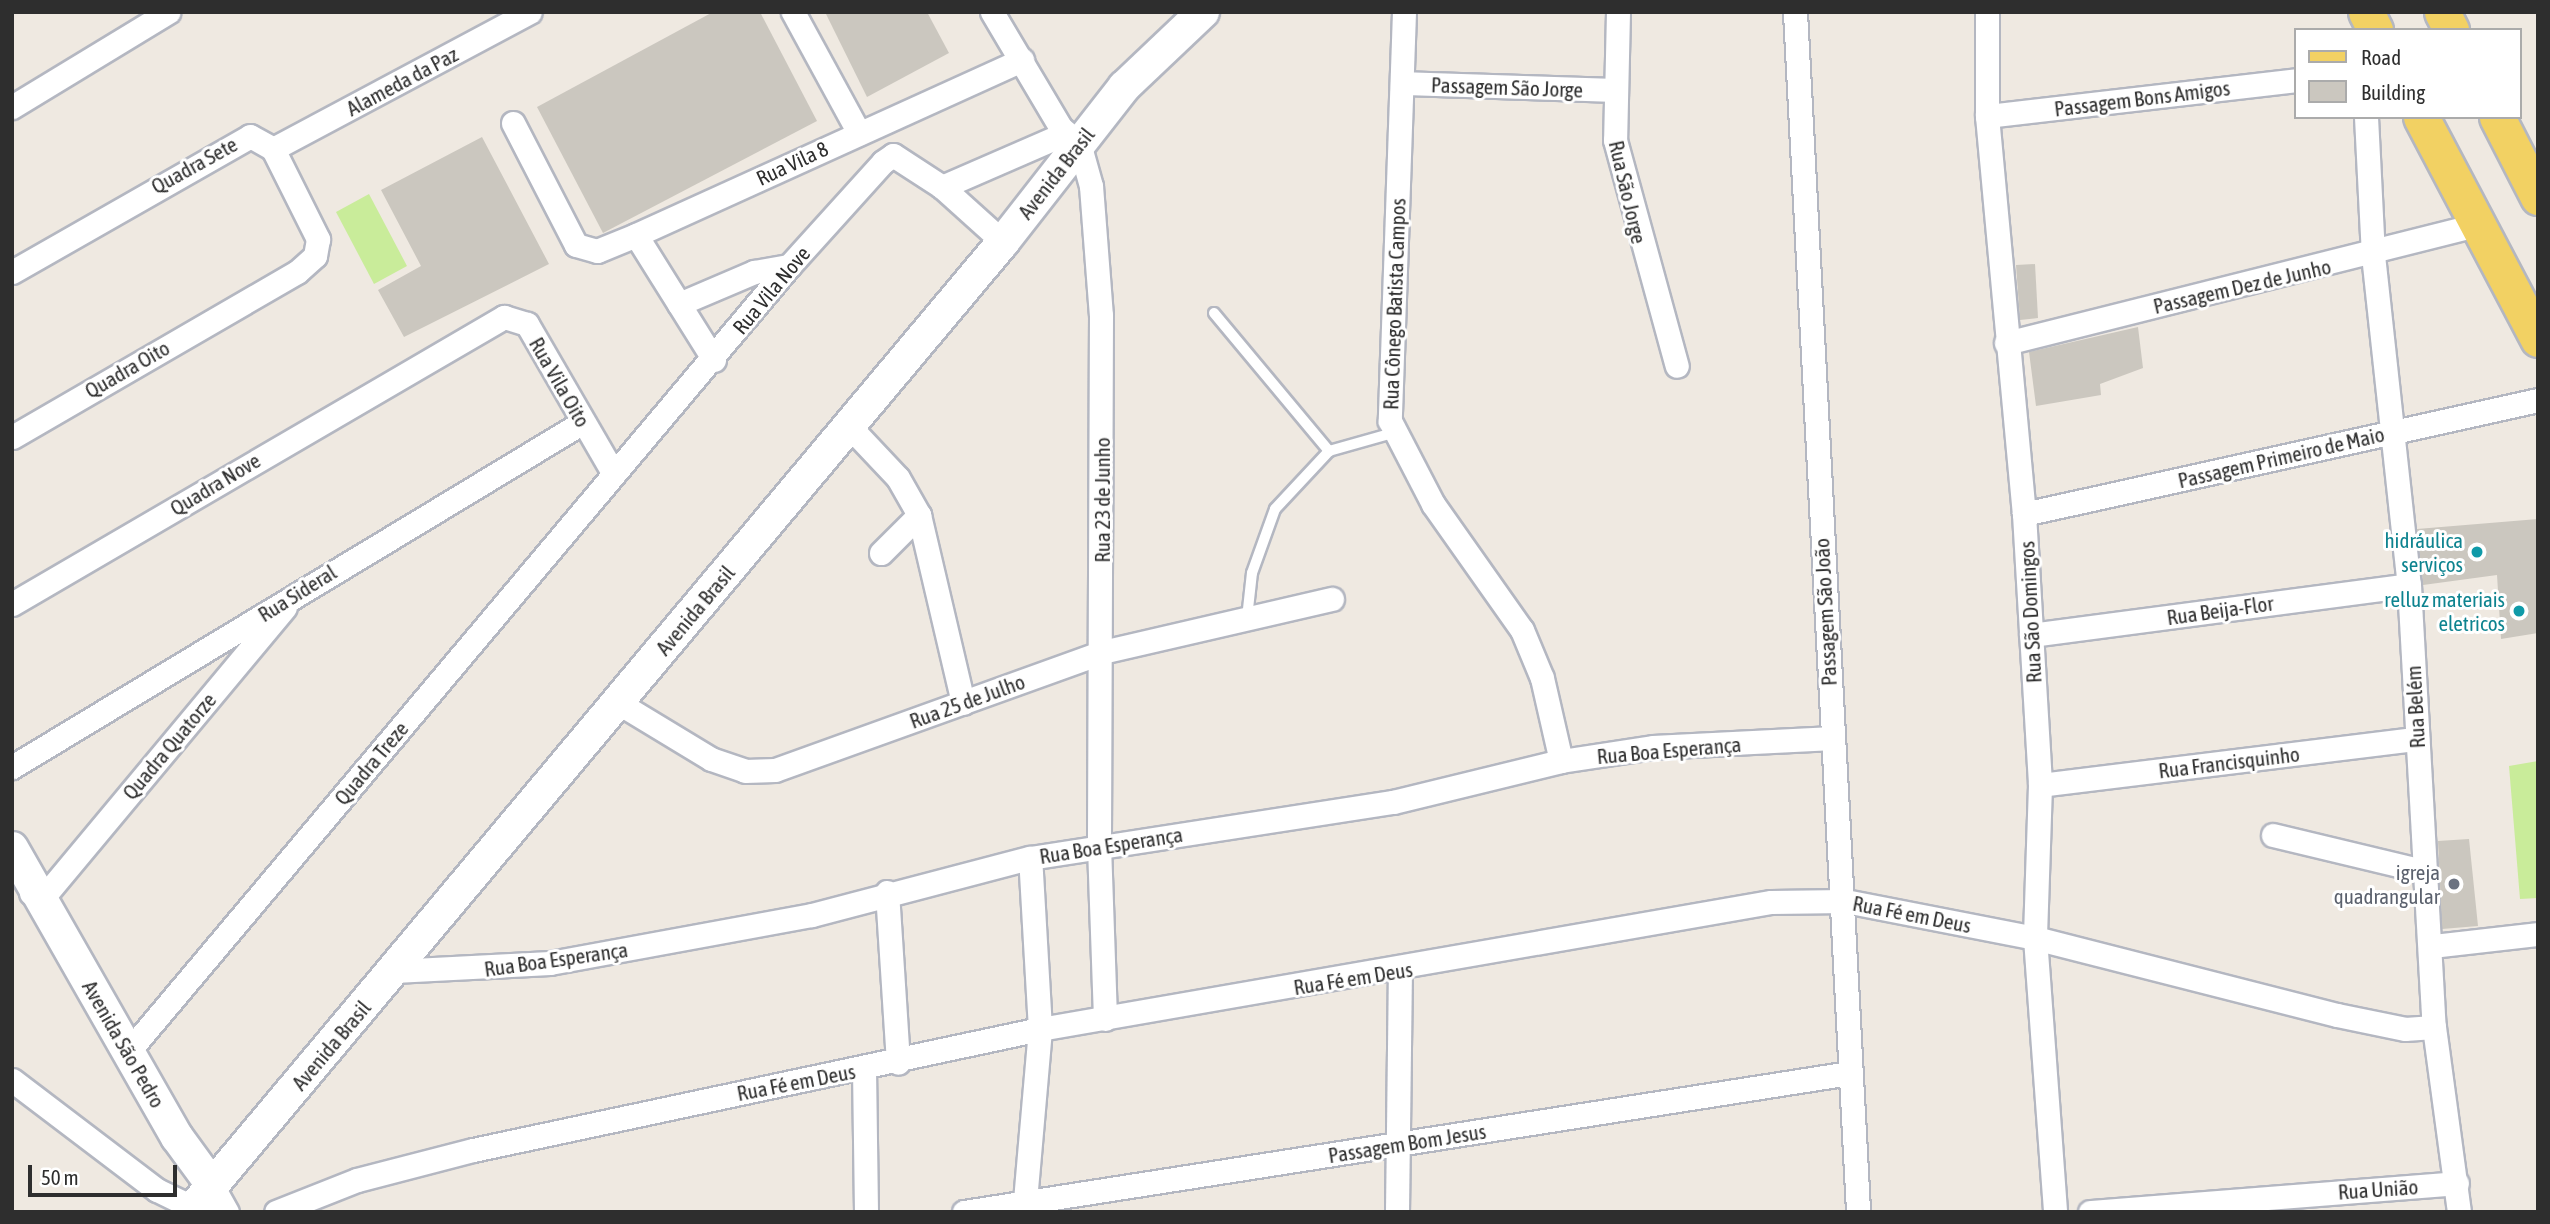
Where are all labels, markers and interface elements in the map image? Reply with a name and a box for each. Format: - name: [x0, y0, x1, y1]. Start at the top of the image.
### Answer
- legend: [2294, 28, 2522, 119]
- street label: Alameda da Paz: [342, 41, 462, 121]
- text: Road: [2361, 45, 2401, 69]
- street label: Passagem São Jorge: [1431, 72, 1583, 102]
- street label: Passagem Bons Amigos: [2053, 75, 2231, 121]
- text: Building: [2361, 80, 2425, 104]
- street label: Avenida Brasil: [1012, 122, 1100, 224]
- street label: Quadra Sete: [147, 131, 241, 199]
- street label: Rua Vila 8: [752, 135, 832, 191]
- street label: Rua São Jorge: [1604, 138, 1652, 246]
- street label: Rua Cônego Batista Campos: [1378, 198, 1410, 410]
- street label: Rua Vila Nove: [727, 241, 815, 339]
- street label: Passagem Dez de Junho: [2151, 253, 2333, 319]
- street label: Rua Vila Oito: [524, 333, 596, 431]
- street label: Quadra Oito: [80, 335, 174, 403]
- street label: Passagem Primeiro de Maio: [2175, 421, 2387, 493]
- street label: Rua 23 de Junho: [1089, 437, 1115, 563]
- street label: Quadra Nove: [165, 447, 265, 521]
- place label: hidráulica serviços: [2384, 527, 2463, 577]
- street label: Passagem São João: [1809, 537, 1841, 687]
- street label: Rua São Domingos: [2014, 540, 2046, 684]
- marker: hidráulica serviços: [2469, 544, 2485, 560]
- street label: Rua Sideral: [253, 559, 341, 627]
- street label: Avenida Brasil: [650, 560, 740, 660]
- place label: relluz materiais eletricos: [2384, 586, 2505, 636]
- street label: Rua Beija-Flor: [2165, 590, 2275, 630]
- marker: relluz materiais eletricos: [2511, 603, 2527, 619]
- street label: Rua Belém: [2400, 665, 2430, 749]
- street label: Rua 25 de Julho: [906, 669, 1028, 733]
- street label: Quadra Quatorze: [117, 688, 221, 804]
- street label: Quadra Treze: [329, 716, 413, 810]
- street label: Rua Boa Esperança: [1596, 731, 1742, 769]
- street label: Rua Francisquinho: [2157, 741, 2301, 783]
- street label: Rua Boa Esperança: [1037, 821, 1185, 869]
- place label: igreja quadrangular: [2334, 859, 2440, 909]
- marker: igreja quadrangular: [2446, 876, 2462, 892]
- street label: Rua Fé em Deus: [1851, 890, 1973, 938]
- street label: Rua Boa Esperança: [483, 936, 629, 982]
- street label: Rua Fé em Deus: [1292, 956, 1414, 1000]
- street label: Avenida São Pedro: [77, 976, 171, 1112]
- street label: Avenida Brasil: [286, 995, 376, 1095]
- street label: Rua Fé em Deus: [735, 1058, 857, 1106]
- street label: Passagem Bom Jesus: [1326, 1118, 1488, 1168]
- scale bar: [32, 1150, 180, 1194]
- text: 50 m: [41, 1165, 79, 1189]
- street label: Rua União: [2337, 1174, 2419, 1204]

